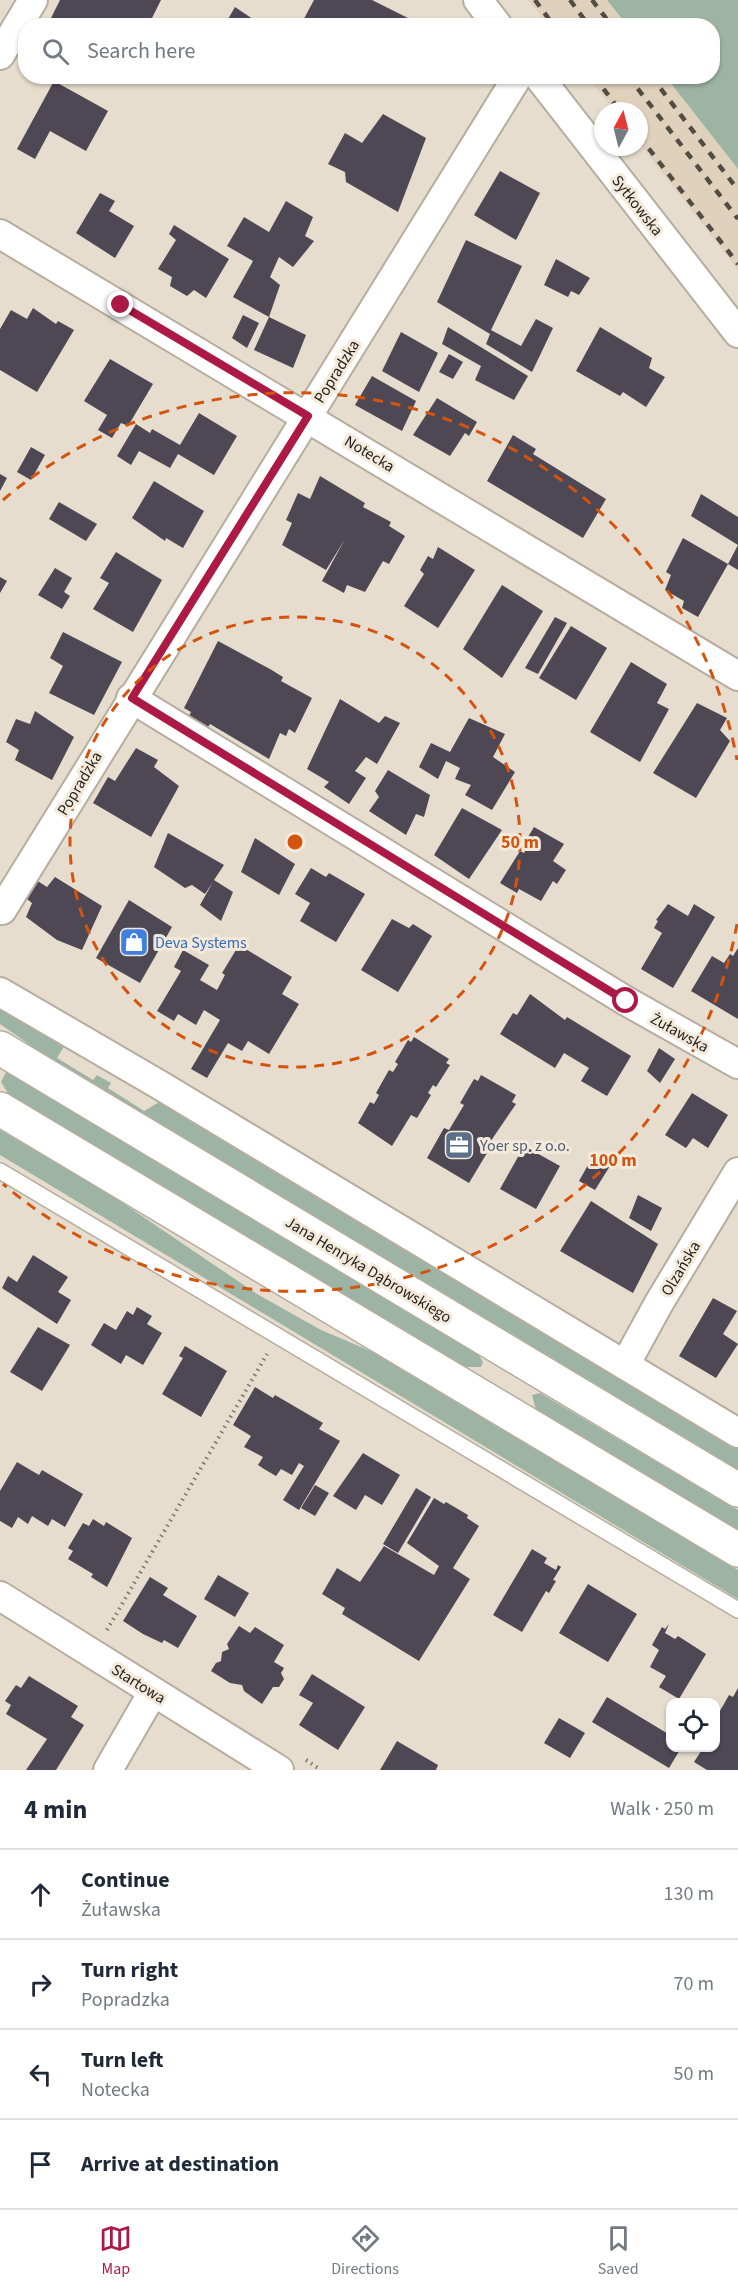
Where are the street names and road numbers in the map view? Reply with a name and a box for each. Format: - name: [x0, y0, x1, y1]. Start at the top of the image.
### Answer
- street label: Sytkowska: [606, 171, 668, 241]
- street label: Popradzka: [309, 336, 365, 407]
- street label: Notecka: [340, 430, 399, 477]
- street label: Popradzka: [52, 747, 108, 820]
- street label: Żuławska: [646, 1008, 713, 1058]
- street label: Jana Henryka Dąbrowskiego: [281, 1211, 456, 1328]
- street label: Olzańska: [656, 1237, 706, 1300]
- street label: Startowa: [107, 1659, 170, 1709]

